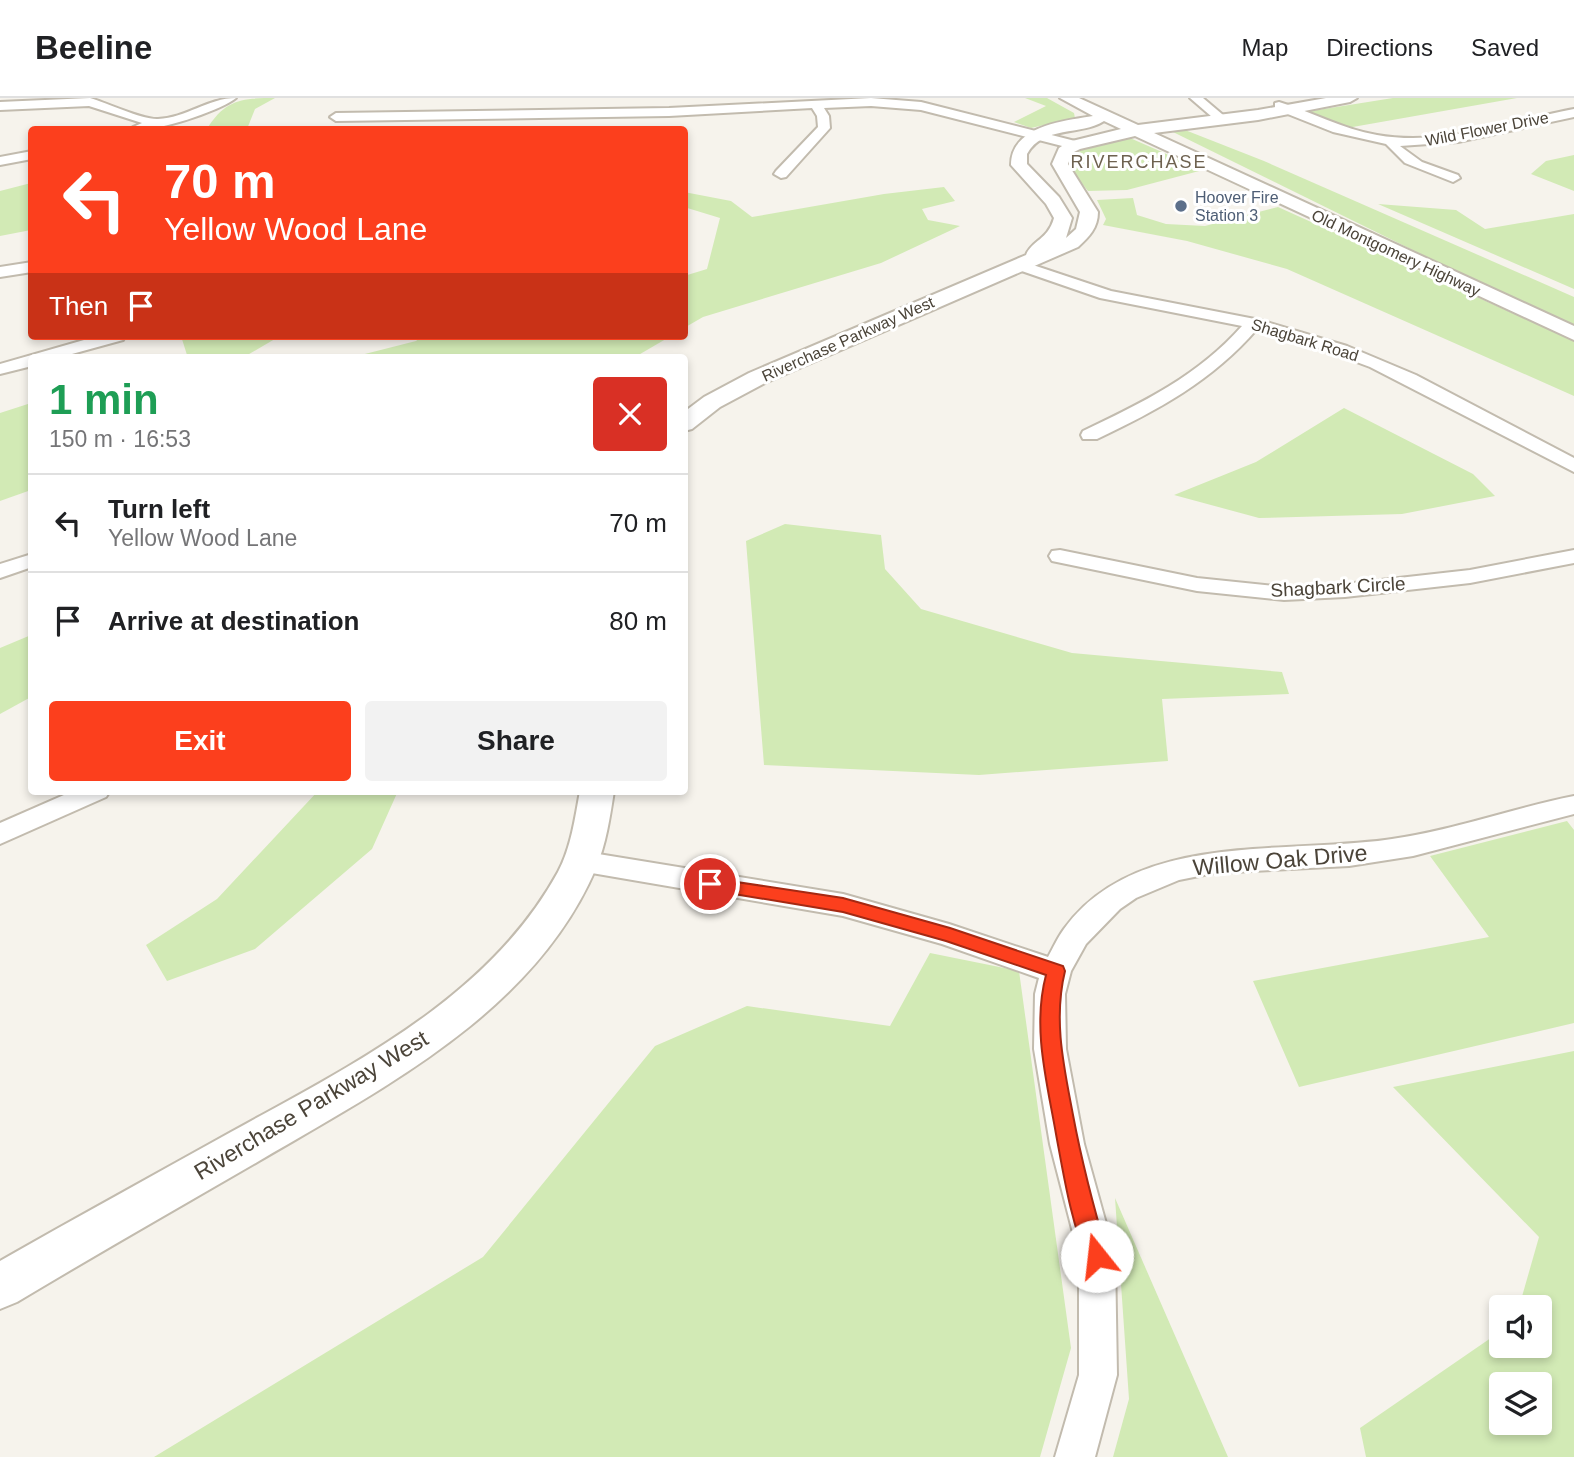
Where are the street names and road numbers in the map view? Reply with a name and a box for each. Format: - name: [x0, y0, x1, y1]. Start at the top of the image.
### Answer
- street label: Wild Flower Drive: [1424, 109, 1550, 149]
- street label: Old Montgomery Highway: [1309, 206, 1483, 300]
- street label: Riverchase Parkway West: [759, 293, 937, 385]
- street label: Shagbark Road: [1249, 316, 1361, 364]
- street label: Shagbark Circle: [1270, 573, 1406, 601]
- street label: Willow Oak Drive: [1192, 839, 1368, 881]
- street label: Riverchase Parkway West: [189, 1025, 433, 1185]

